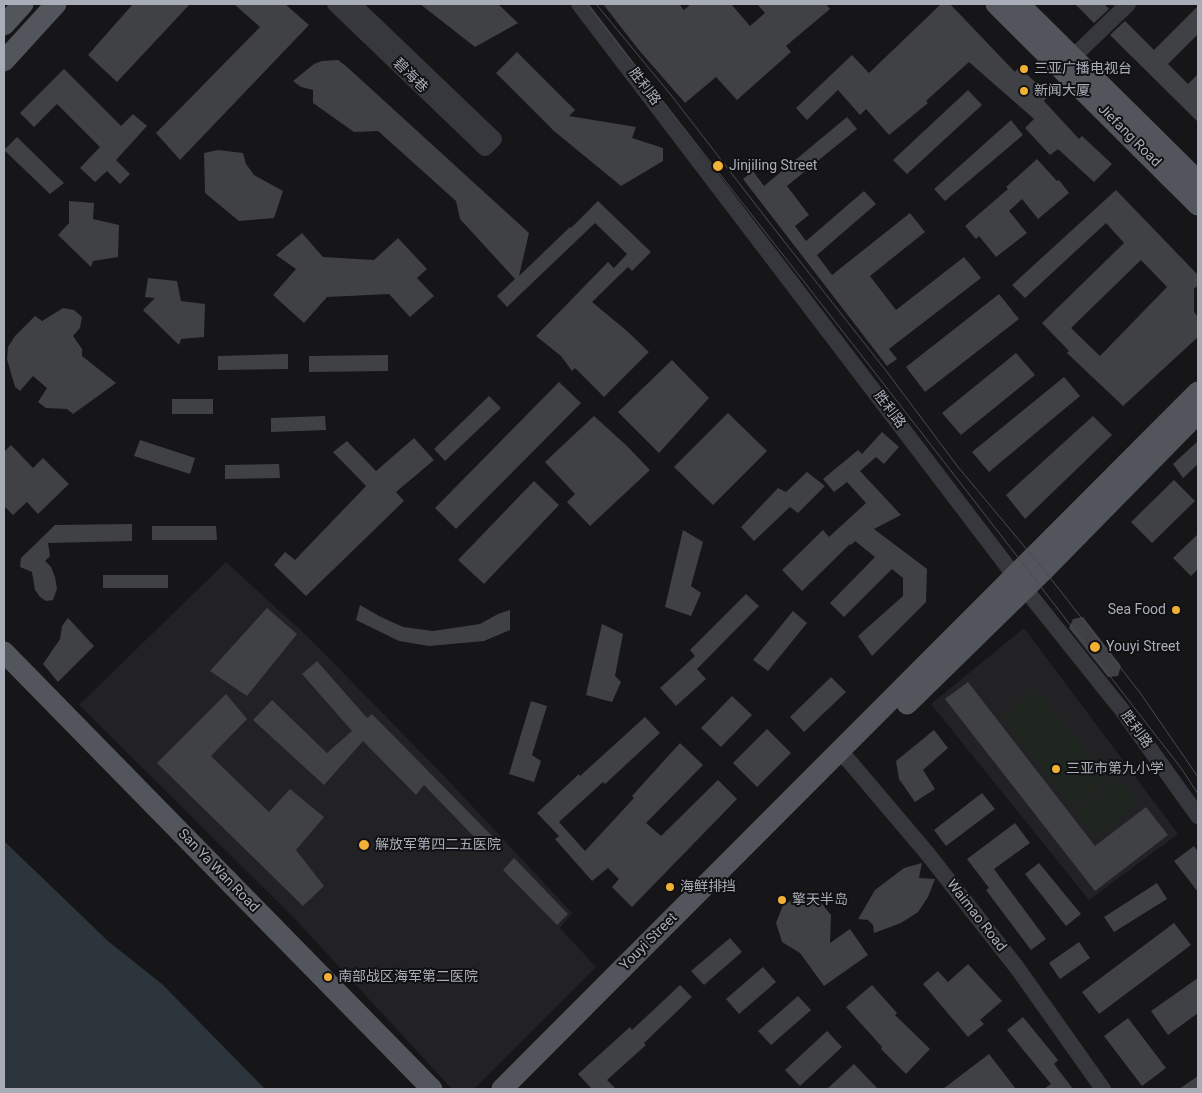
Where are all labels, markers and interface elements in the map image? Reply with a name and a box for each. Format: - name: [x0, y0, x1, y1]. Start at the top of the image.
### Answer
- street label: 碧海巷: [389, 55, 431, 97]
- place label: 三亚广播电视台: [1034, 61, 1132, 77]
- marker: 三亚广播电视台: [1018, 63, 1030, 75]
- street label: 胜利路: [625, 65, 663, 109]
- place label: 新闻大厦: [1034, 83, 1090, 99]
- marker: 新闻大厦: [1018, 85, 1030, 97]
- street label: Jiefang Road: [1094, 101, 1164, 171]
- place label: Jinjiling Street: [729, 158, 817, 174]
- marker: Jinjiling Street: [711, 159, 725, 173]
- street label: 胜利路: [870, 388, 908, 432]
- place label: Sea Food: [1108, 602, 1166, 618]
- marker: Sea Food: [1170, 604, 1182, 616]
- place label: Youyi Street: [1106, 639, 1180, 655]
- marker: Youyi Street: [1088, 640, 1102, 654]
- street label: 胜利路: [1117, 708, 1155, 752]
- place label: 三亚市第九小学: [1066, 761, 1164, 777]
- marker: 三亚市第九小学: [1050, 763, 1062, 775]
- street label: San Ya Wan Road: [174, 826, 262, 916]
- place label: 解放军第四二五医院: [375, 837, 501, 853]
- marker: 解放军第四二五医院: [357, 838, 371, 852]
- street label: Waimao Road: [943, 877, 1009, 955]
- place label: 海鲜排挡: [680, 879, 736, 895]
- marker: 海鲜排挡: [664, 881, 676, 893]
- place label: 擎天半岛: [792, 892, 848, 908]
- marker: 擎天半岛: [776, 894, 788, 906]
- street label: Youyi Street: [617, 910, 681, 974]
- place label: 南部战区海军第二医院: [338, 969, 478, 985]
- marker: 南部战区海军第二医院: [322, 971, 334, 983]

